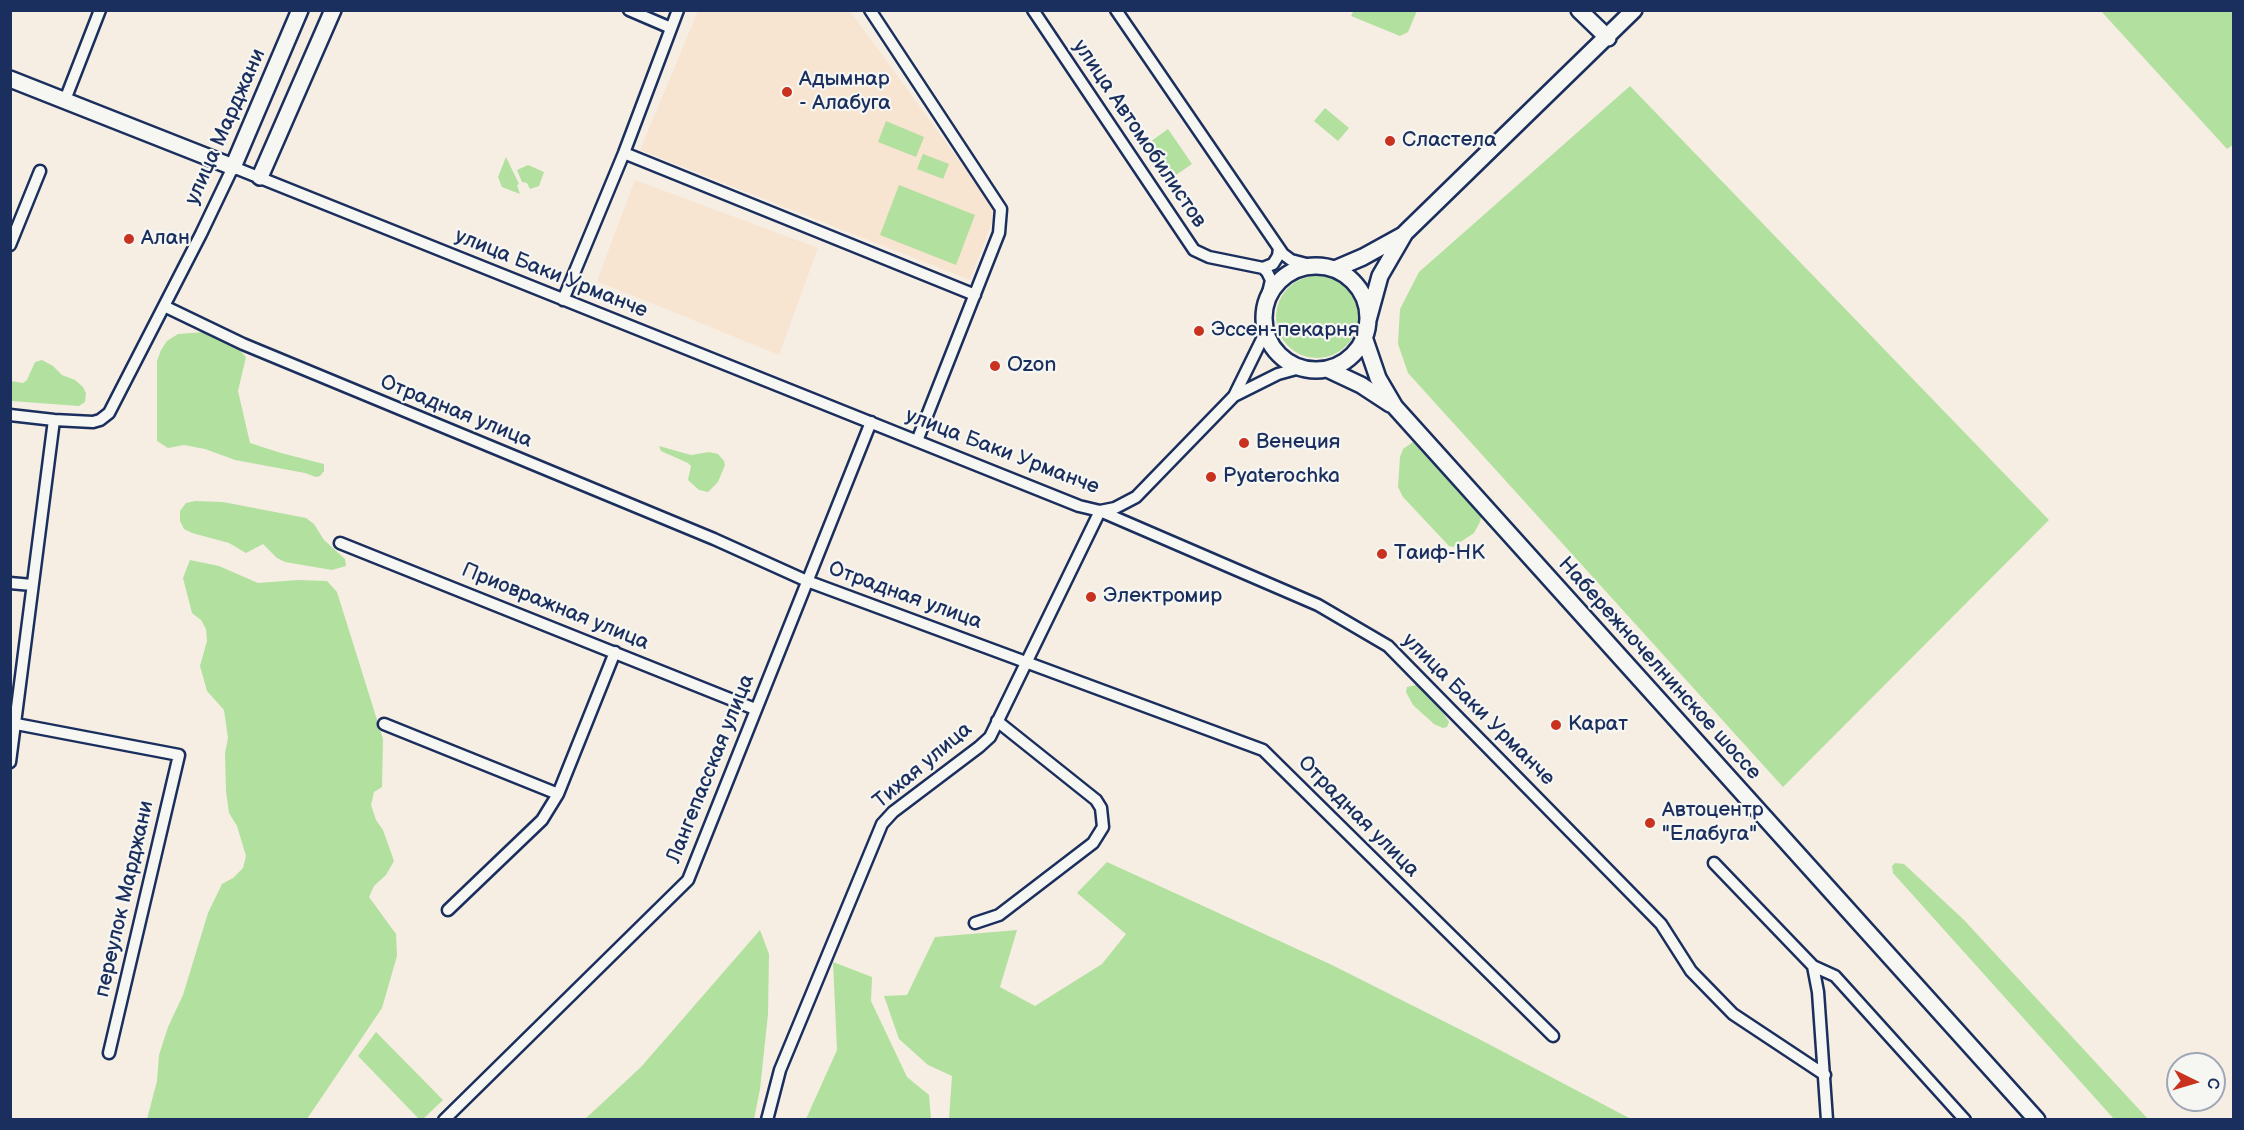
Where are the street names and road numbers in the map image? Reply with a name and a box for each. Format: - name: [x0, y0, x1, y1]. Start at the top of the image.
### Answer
- street label: улица Автомобилистов: [1067, 35, 1211, 233]
- street label: улица Марджани: [180, 45, 272, 209]
- street label: улица Баки Урманче: [451, 224, 651, 324]
- street label: Отрадная улица: [376, 370, 536, 454]
- street label: улица Баки Урманче: [902, 403, 1102, 501]
- street label: Набережночелнинское шоссе: [1552, 552, 1766, 786]
- street label: Отрадная улица: [825, 557, 985, 635]
- street label: Приовражная улица: [458, 558, 652, 656]
- street label: улица Баки Урманче: [1396, 628, 1560, 792]
- street label: Лангепасская улица: [662, 671, 760, 867]
- street label: Тихая улица: [869, 717, 977, 815]
- street label: Отрадная улица: [1292, 751, 1424, 883]
- street label: переулок Марджани: [90, 798, 160, 1000]

